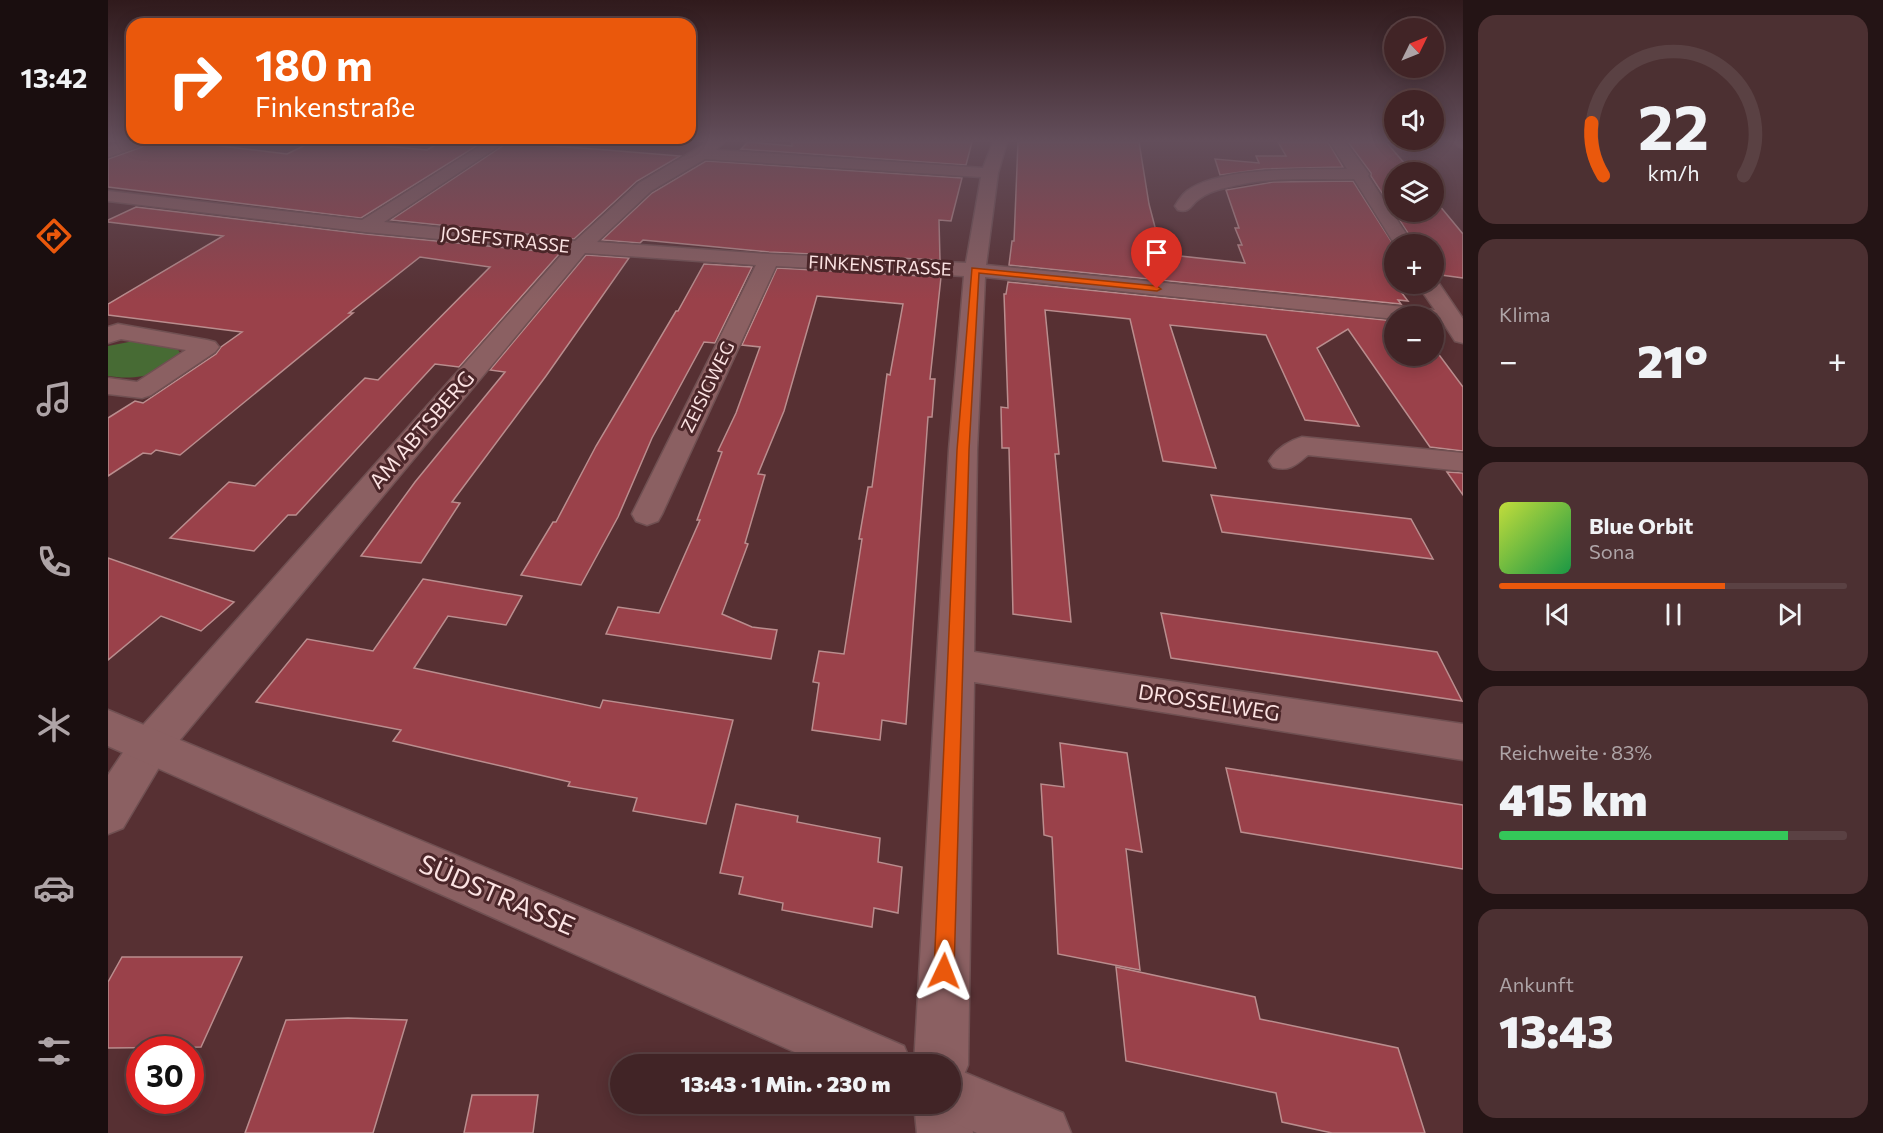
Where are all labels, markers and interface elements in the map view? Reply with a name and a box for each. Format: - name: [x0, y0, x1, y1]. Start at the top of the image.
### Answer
- north arrow: [1384, 18, 1444, 78]
- map controls: [1384, 18, 1444, 366]
- text: 180 m: [255, 38, 373, 90]
- icon: right: [156, 42, 234, 120]
- text: 13:42: [21, 61, 87, 94]
- text: 22: [1637, 87, 1709, 163]
- text: Finkenstraße: [255, 90, 415, 123]
- button: sound: [1384, 90, 1444, 150]
- text: km/h: [1647, 160, 1699, 186]
- button: layers: [1384, 162, 1444, 222]
- icon: directions: [33, 215, 75, 257]
- street label: JOSEFSTRASSE: [439, 221, 571, 257]
- pin: [1131, 227, 1182, 289]
- button: +: [1384, 234, 1444, 294]
- icon: arrive: [1140, 236, 1173, 269]
- street label: FINKENSTRASSE: [808, 250, 952, 280]
- text: Klima: [1499, 302, 1551, 326]
- button: −: [1384, 306, 1444, 366]
- text: 21°: [1637, 332, 1708, 387]
- street label: ZEISIGWEG: [676, 337, 739, 436]
- text: −: [1499, 339, 1518, 380]
- text: +: [1828, 339, 1847, 380]
- street label: AM ABTSBERG: [363, 365, 479, 493]
- icon: music: [33, 378, 75, 420]
- text: Blue Orbit: [1589, 512, 1693, 539]
- text: Sona: [1589, 539, 1635, 563]
- icon: phone: [33, 541, 75, 583]
- icon: previous: [1541, 598, 1574, 631]
- icon: pause: [1657, 598, 1690, 631]
- icon: next: [1773, 598, 1806, 631]
- street label: DROSSELWEG: [1137, 678, 1282, 725]
- icon: climate: [33, 704, 75, 746]
- text: Reichweite · 83%: [1499, 740, 1652, 764]
- text: 415 km: [1499, 770, 1648, 825]
- street label: SÜDSTRASSE: [415, 847, 580, 940]
- icon: car: [33, 867, 75, 909]
- position arrow: [912, 939, 976, 1003]
- text: Ankunft: [1499, 972, 1574, 996]
- text: 13:43: [1499, 1002, 1614, 1057]
- icon: filters: [33, 1030, 75, 1072]
- speed limit sign: 30: [126, 1036, 204, 1114]
- text: 13:43 · 1 Min. · 230 m: [680, 1070, 891, 1097]

